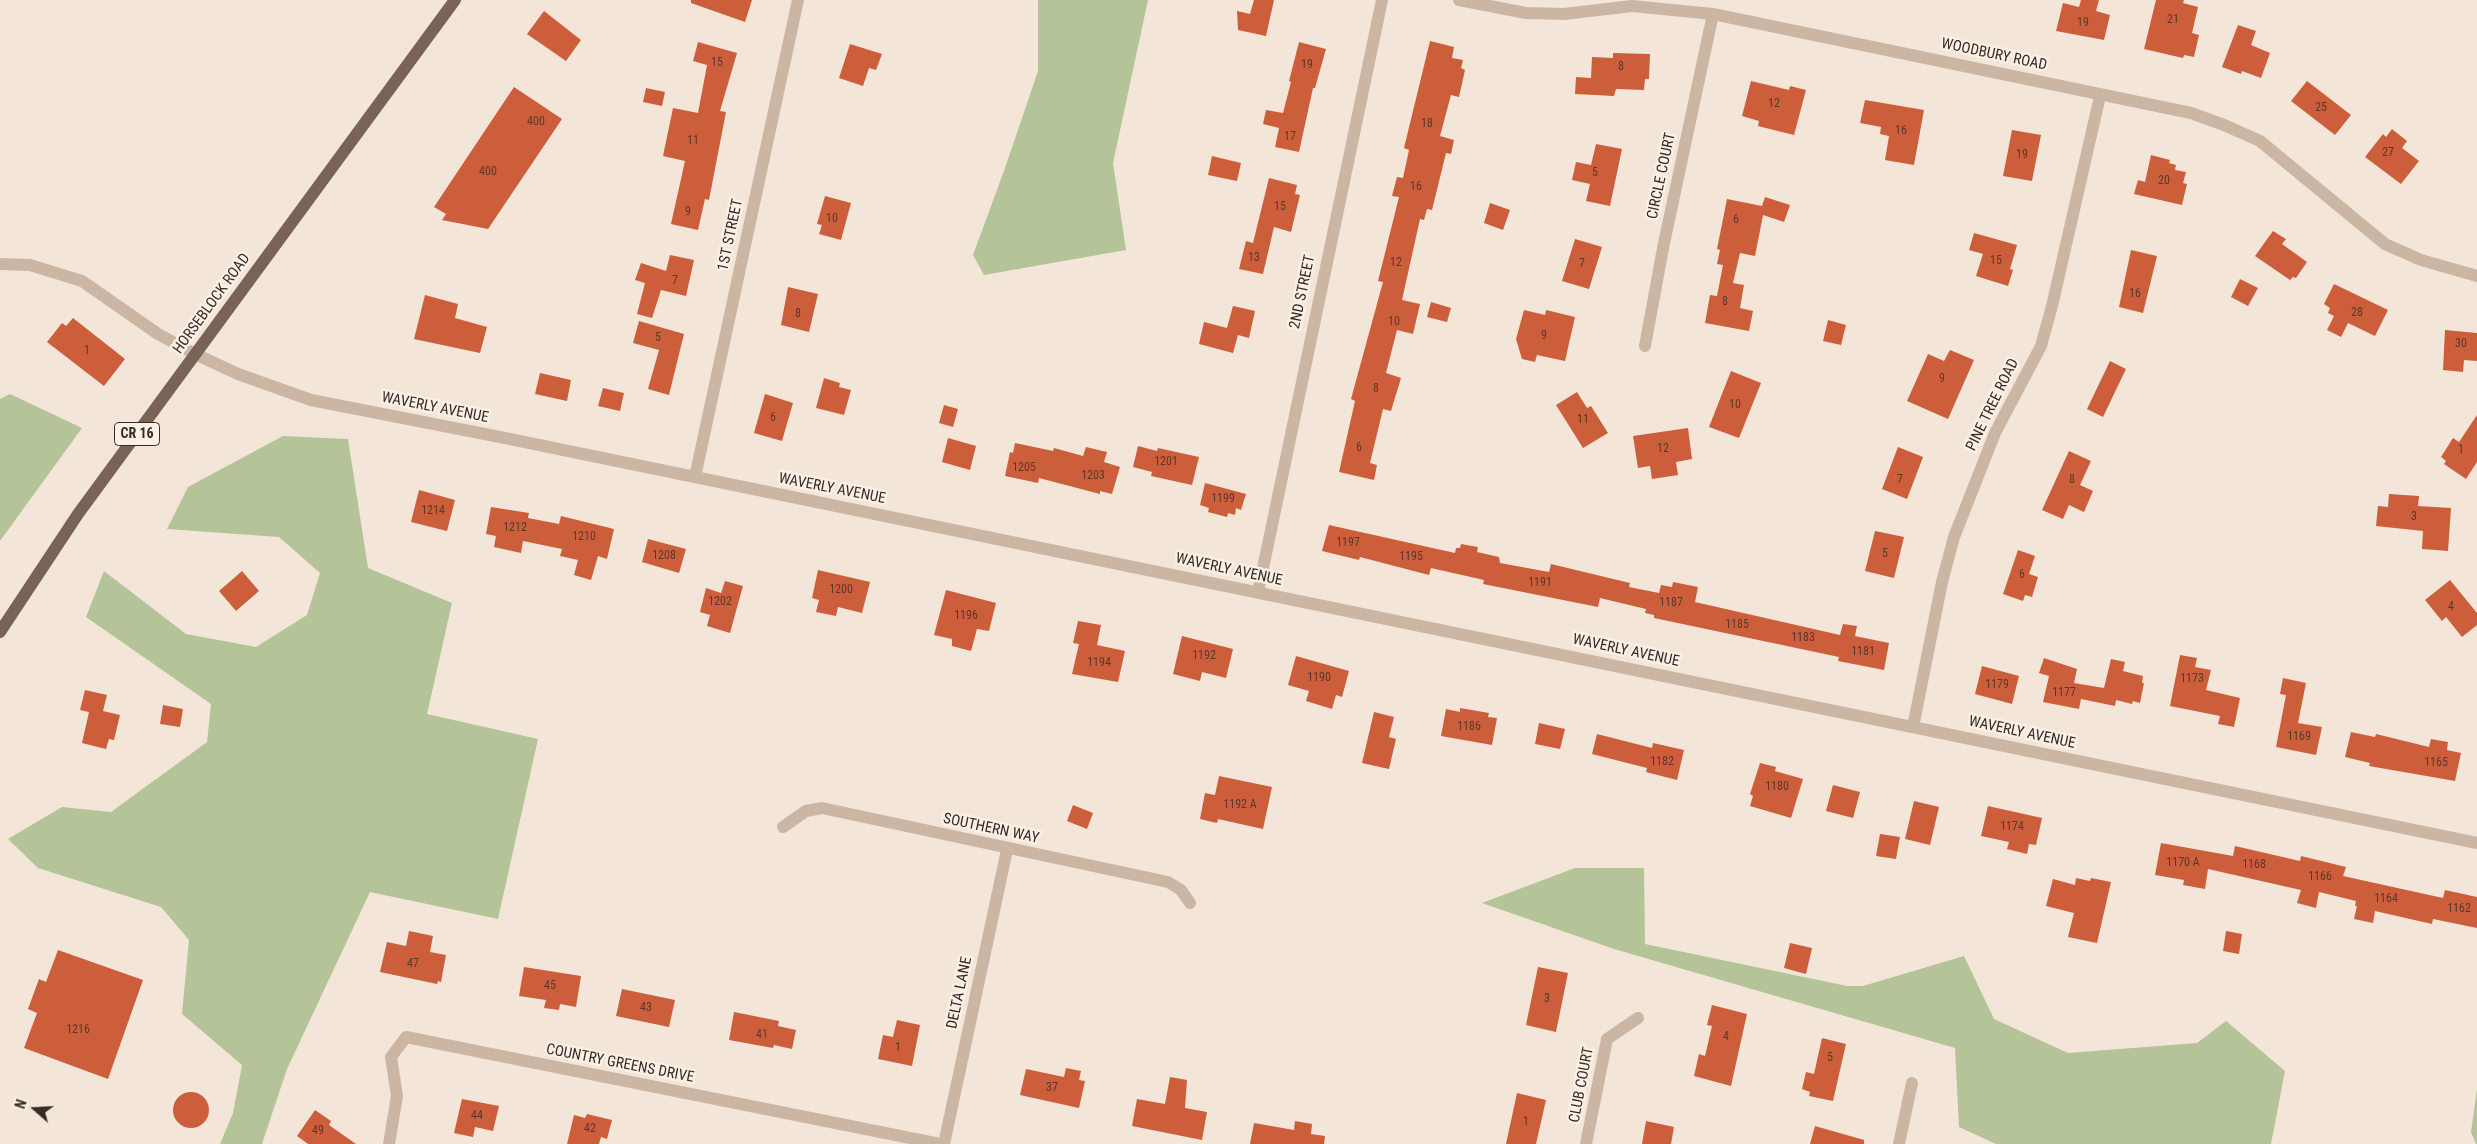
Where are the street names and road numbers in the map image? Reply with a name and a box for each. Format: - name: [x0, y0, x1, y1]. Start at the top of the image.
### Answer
- street label: WOODBURY ROAD: [1940, 35, 2048, 75]
- street label: CIRCLE COURT: [1644, 131, 1680, 221]
- street label: 1ST STREET: [715, 198, 747, 272]
- street label: HORSEBLOCK ROAD: [170, 250, 254, 358]
- street label: 2ND STREET: [1286, 253, 1320, 331]
- street label: PINE TREE ROAD: [1963, 356, 2023, 454]
- street label: WAVERLY AVENUE: [380, 389, 490, 427]
- road number: CR 16: [114, 422, 160, 446]
- street label: WAVERLY AVENUE: [777, 470, 887, 508]
- street label: WAVERLY AVENUE: [1174, 550, 1284, 590]
- street label: WAVERLY AVENUE: [1571, 631, 1681, 671]
- street label: WAVERLY AVENUE: [1967, 713, 2077, 753]
- street label: SOUTHERN WAY: [941, 810, 1041, 848]
- street label: DELTA LANE: [944, 955, 976, 1031]
- street label: COUNTRY GREENS DRIVE: [545, 1041, 695, 1087]
- street label: CLUB COURT: [1566, 1046, 1598, 1124]

